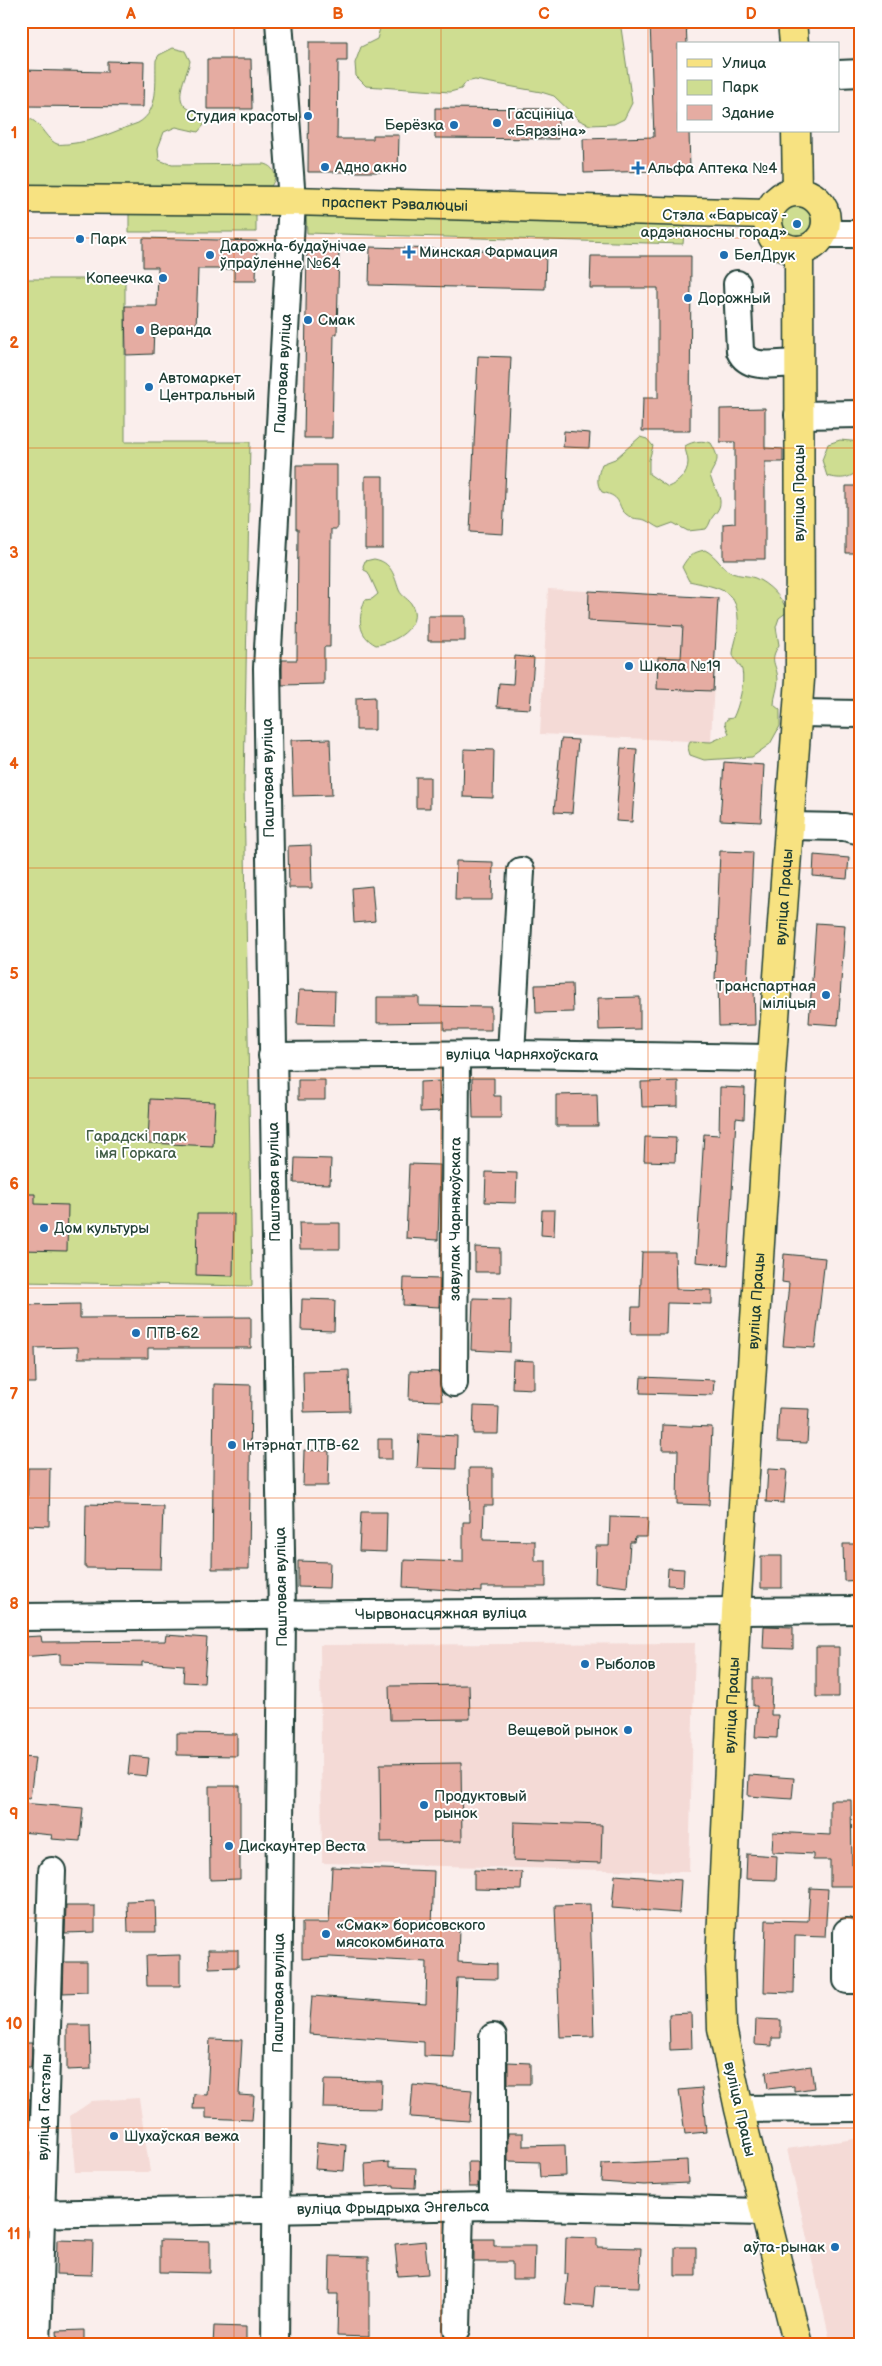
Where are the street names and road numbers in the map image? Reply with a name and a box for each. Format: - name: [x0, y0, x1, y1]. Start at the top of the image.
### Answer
- street label: праспект Рэвалюцыі: [321, 193, 468, 216]
- street label: Паштовая вуліца: [271, 313, 296, 434]
- street label: вуліца Працы: [790, 445, 809, 541]
- street label: Паштовая вуліца: [258, 718, 279, 838]
- street label: вуліца Працы: [771, 848, 797, 946]
- street label: вуліца Чарняхоўскага: [446, 1045, 599, 1065]
- street label: Паштовая вуліца: [264, 1122, 285, 1242]
- street label: завулак Чарняхоўскага: [445, 1137, 466, 1301]
- street label: вуліца Працы: [744, 1252, 769, 1350]
- street label: Паштовая вуліца: [271, 1527, 292, 1647]
- street label: Чырвонасцяжная вуліца: [355, 1604, 527, 1624]
- street label: вуліца Працы: [721, 1656, 744, 1754]
- street label: Паштовая вуліца: [269, 1933, 289, 2053]
- street label: вуліца Гастэлы: [34, 2053, 56, 2161]
- street label: вуліца Працы: [719, 2060, 760, 2158]
- street label: вуліца Фрыдрыха Энгельса: [296, 2197, 490, 2219]

